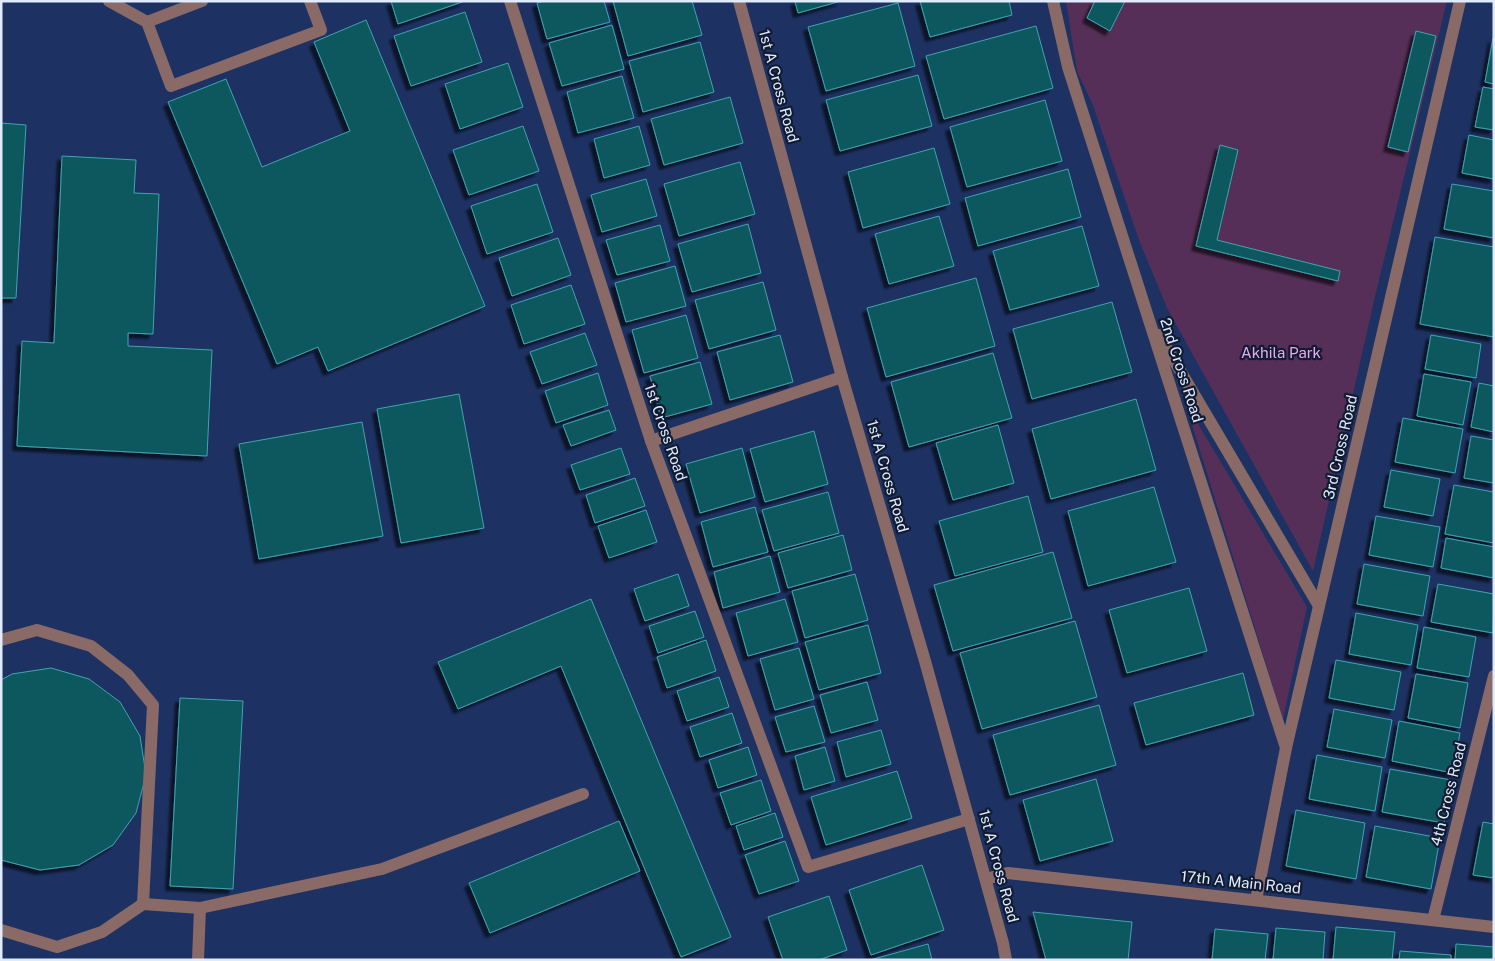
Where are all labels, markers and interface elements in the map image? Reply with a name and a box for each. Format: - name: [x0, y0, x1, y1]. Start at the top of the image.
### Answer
- street label: 1st A Cross Road: [756, 28, 802, 144]
- street label: 2nd Cross Road: [1157, 316, 1207, 424]
- park label: Akhila Park: [1241, 344, 1321, 361]
- street label: 1st Cross Road: [641, 381, 691, 483]
- street label: 3rd Cross Road: [1320, 393, 1360, 501]
- street label: 1st A Cross Road: [864, 418, 912, 534]
- street label: 4th Cross Road: [1427, 740, 1469, 848]
- street label: 1st A Cross Road: [976, 808, 1022, 924]
- street label: 17th A Main Road: [1180, 867, 1302, 897]

